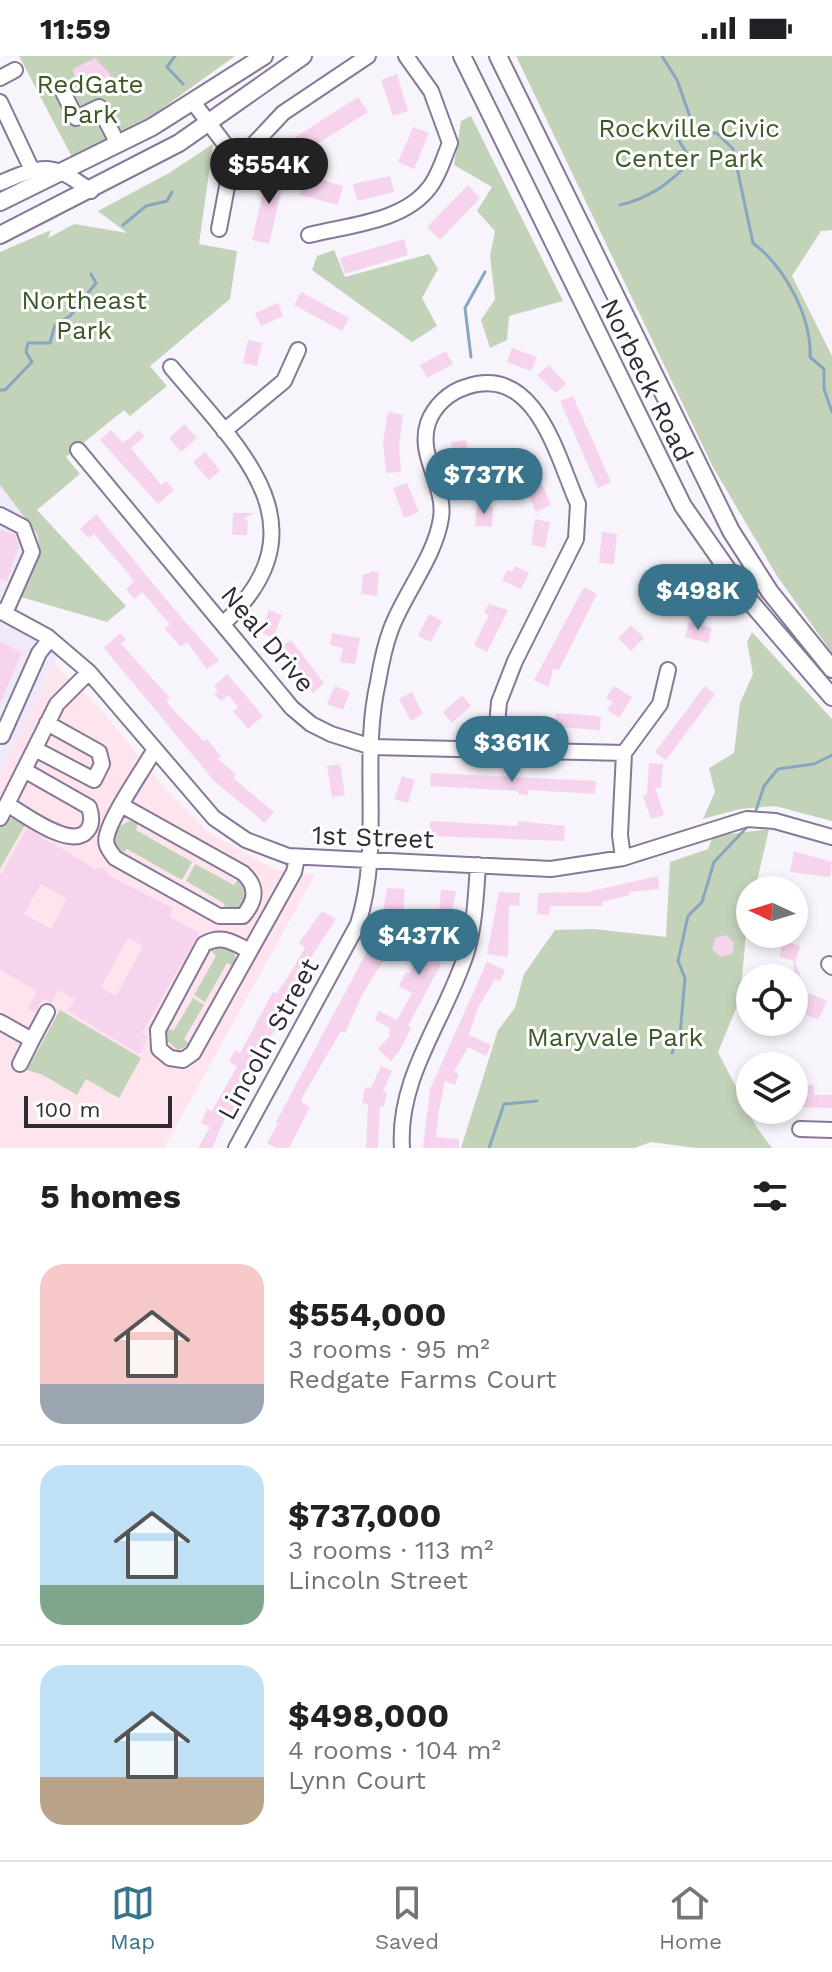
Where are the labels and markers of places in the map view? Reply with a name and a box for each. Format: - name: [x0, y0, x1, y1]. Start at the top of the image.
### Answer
- pin: $554K: [213, 138, 325, 206]
- pin: $737K: [428, 448, 540, 516]
- pin: $498K: [642, 564, 754, 632]
- pin: $361K: [456, 716, 568, 784]
- pin: $437K: [363, 909, 475, 977]

